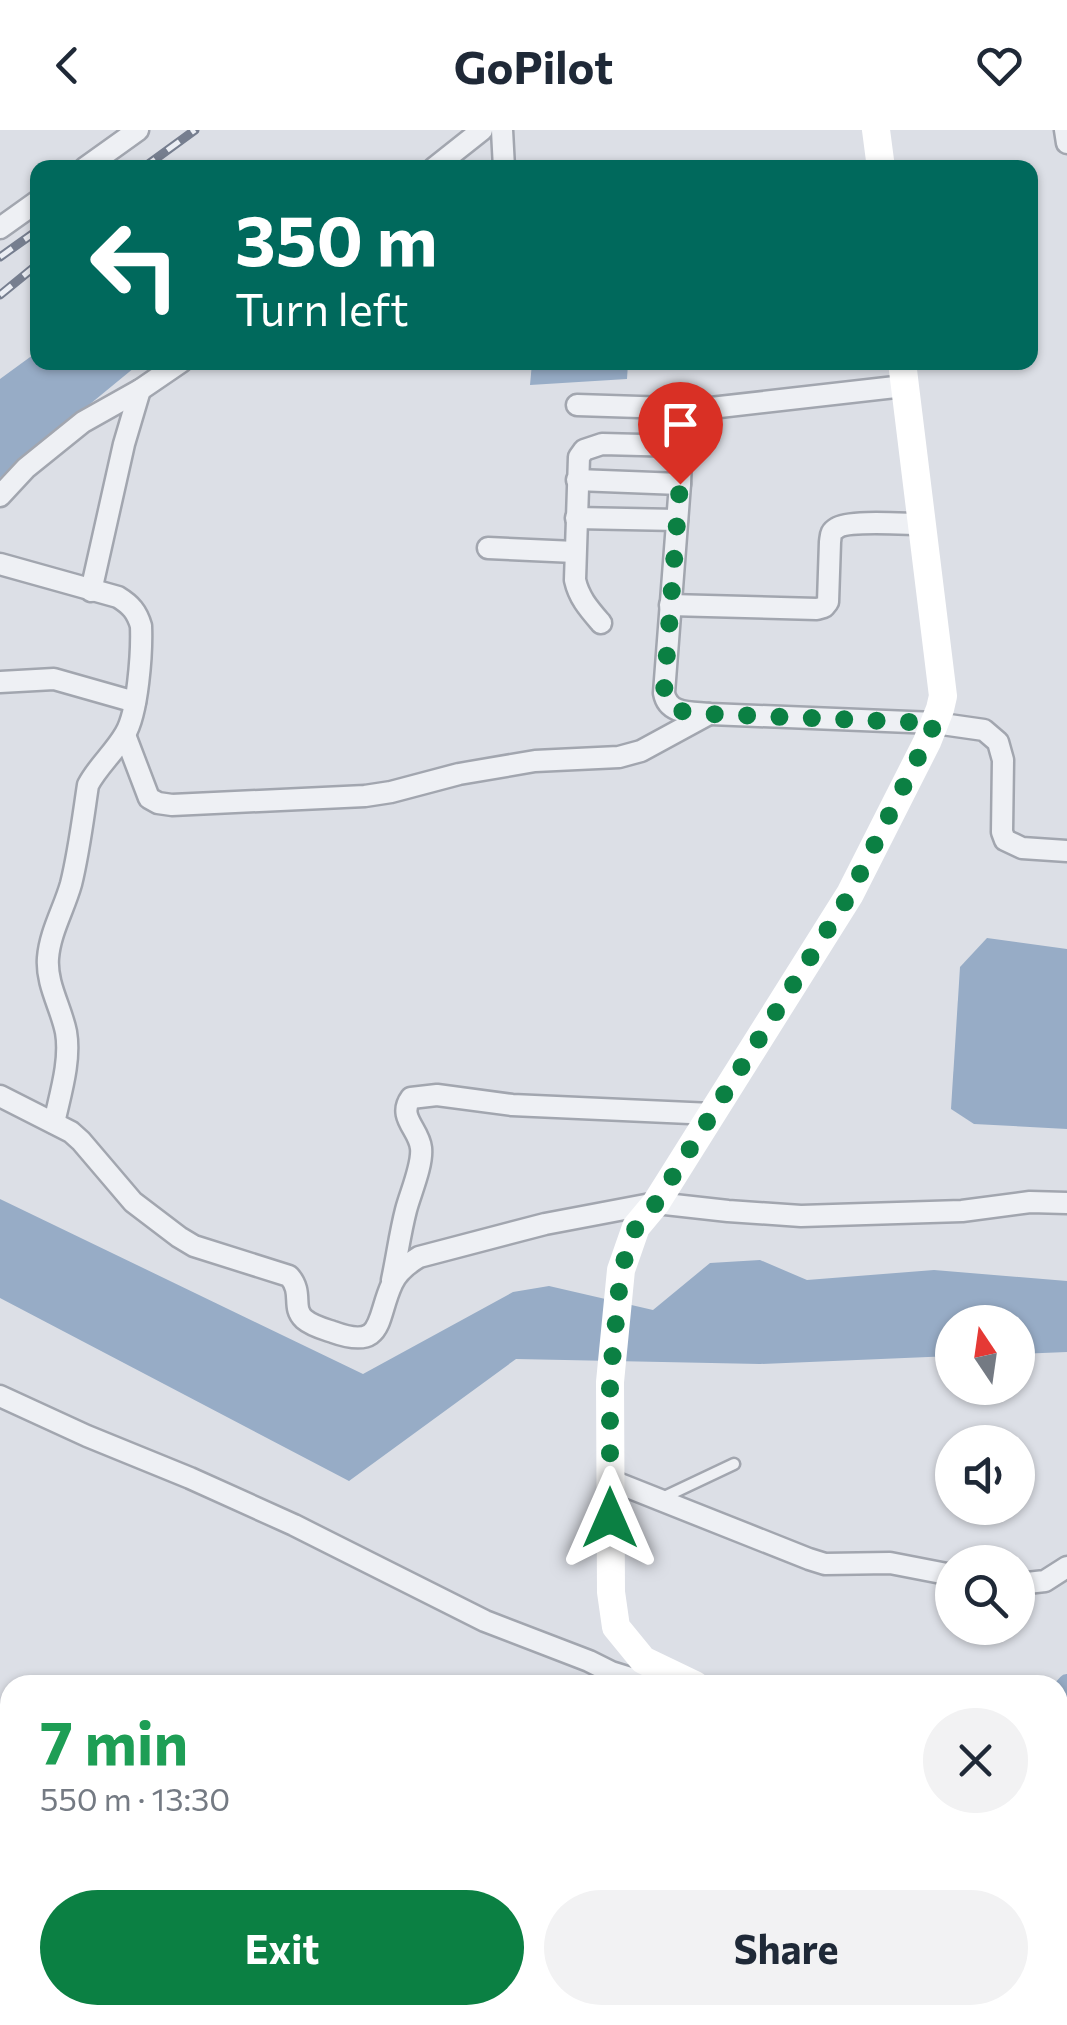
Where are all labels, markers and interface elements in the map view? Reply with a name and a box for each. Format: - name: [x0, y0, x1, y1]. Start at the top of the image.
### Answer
- icon: back: [40, 38, 95, 93]
- text: GoPilot: [454, 38, 613, 93]
- icon: heart: [972, 38, 1027, 93]
- text: 350 m: [235, 195, 438, 280]
- icon: left: [70, 200, 200, 330]
- text: Turn left: [235, 280, 409, 335]
- pin: [638, 382, 723, 485]
- icon: arrive: [653, 397, 708, 452]
- north arrow: [935, 1305, 1035, 1405]
- map controls: [935, 1305, 1035, 1645]
- button: sound: [935, 1425, 1035, 1525]
- position arrow: [558, 1466, 662, 1570]
- button: search: [935, 1545, 1035, 1645]
- text: 7 min: [40, 1704, 188, 1777]
- button: close: [923, 1708, 1028, 1813]
- text: 550 m · 13:30: [40, 1778, 230, 1818]
- button: Exit: [40, 1890, 524, 2005]
- button: Share: [544, 1890, 1028, 2005]

